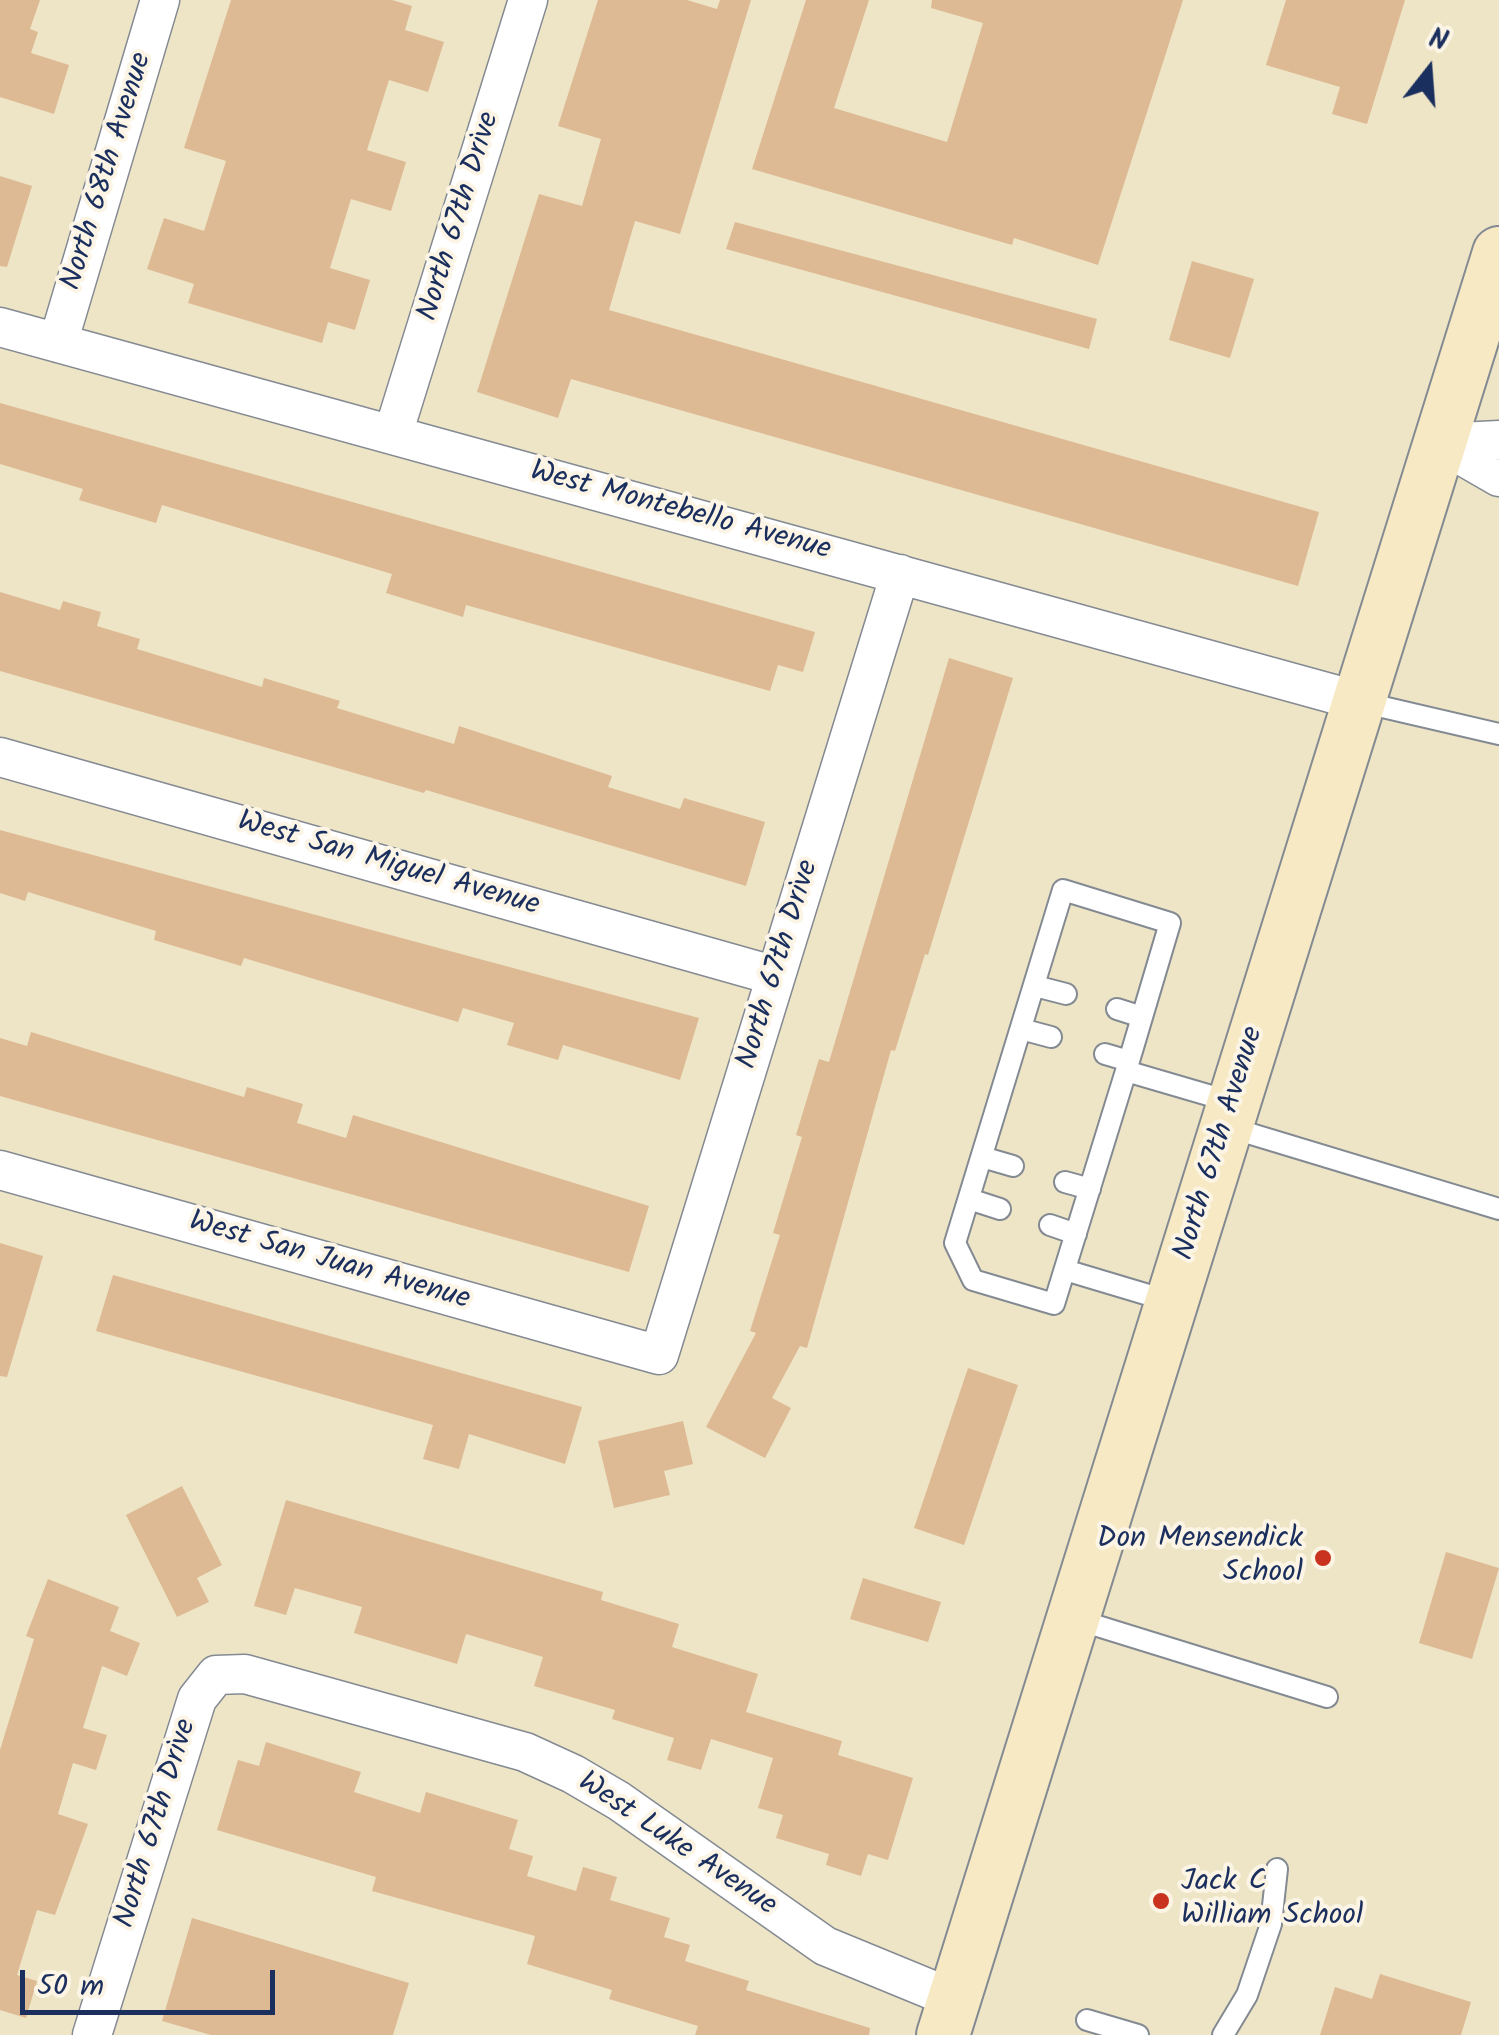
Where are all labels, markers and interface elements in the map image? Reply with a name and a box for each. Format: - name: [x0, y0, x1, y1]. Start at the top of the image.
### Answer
- text: N: [1423, 17, 1453, 65]
- north arrow: [1379, 20, 1479, 120]
- street label: North 68th Avenue: [56, 49, 162, 295]
- street label: North 67th Drive: [412, 108, 510, 326]
- street label: West Montebello Avenue: [526, 456, 834, 570]
- street label: West San Miguel Avenue: [233, 806, 543, 926]
- street label: North 67th Drive: [731, 856, 829, 1074]
- street label: North 67th Avenue: [1168, 1023, 1274, 1265]
- street label: West San Juan Avenue: [185, 1206, 473, 1320]
- place label: Don Mensendick School: [1097, 1523, 1303, 1594]
- marker: Don Mensendick School: [1312, 1547, 1334, 1569]
- street label: North 67th Drive: [109, 1715, 207, 1933]
- street label: West Luke Avenue: [570, 1766, 782, 1926]
- place label: Jack C William School: [1181, 1866, 1363, 1936]
- marker: Jack C William School: [1150, 1890, 1172, 1912]
- scale bar: [25, 1950, 280, 2012]
- text: 50 m: [37, 1963, 104, 2011]

